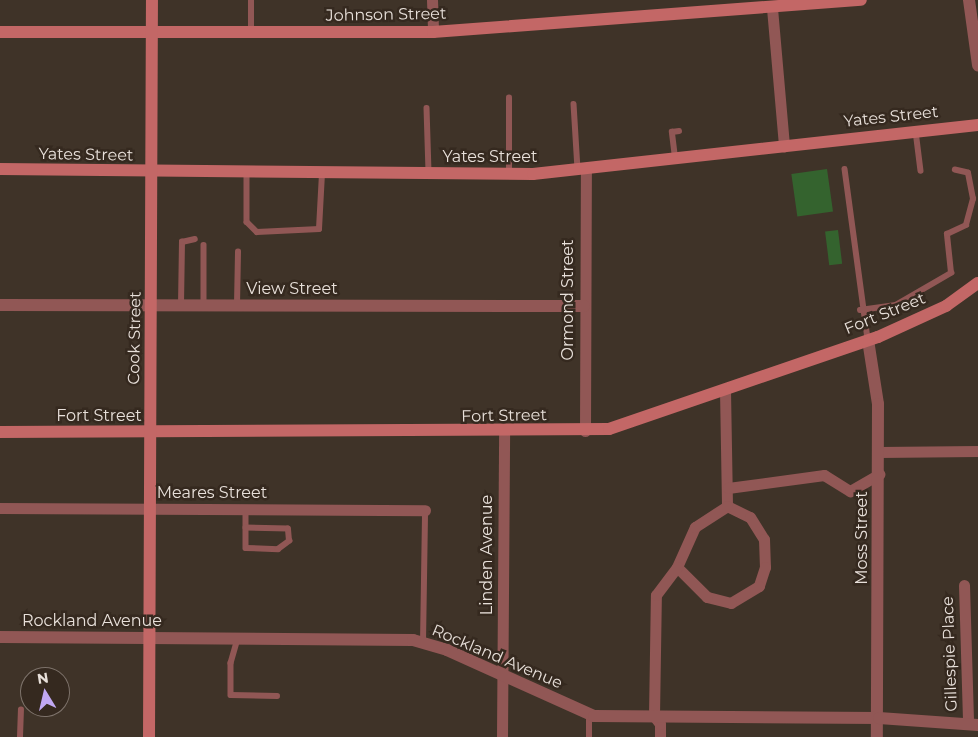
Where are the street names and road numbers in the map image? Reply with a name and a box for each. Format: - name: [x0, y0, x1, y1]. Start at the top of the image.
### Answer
- street label: Johnson Street: [325, 4, 447, 26]
- street label: Yates Street: [843, 102, 939, 132]
- street label: Yates Street: [38, 145, 134, 165]
- street label: Yates Street: [443, 147, 537, 167]
- street label: Ormond Street: [558, 240, 578, 360]
- street label: View Street: [246, 279, 338, 299]
- street label: Fort Street: [842, 289, 928, 339]
- street label: Cook Street: [125, 291, 145, 385]
- street label: Fort Street: [56, 406, 142, 426]
- street label: Fort Street: [461, 406, 547, 426]
- street label: Meares Street: [157, 483, 267, 503]
- street label: Moss Street: [852, 491, 872, 585]
- street label: Linden Avenue: [477, 495, 497, 615]
- street label: Gillespie Place: [938, 596, 962, 712]
- street label: Rockland Avenue: [22, 611, 162, 631]
- street label: Rockland Avenue: [429, 621, 565, 693]

